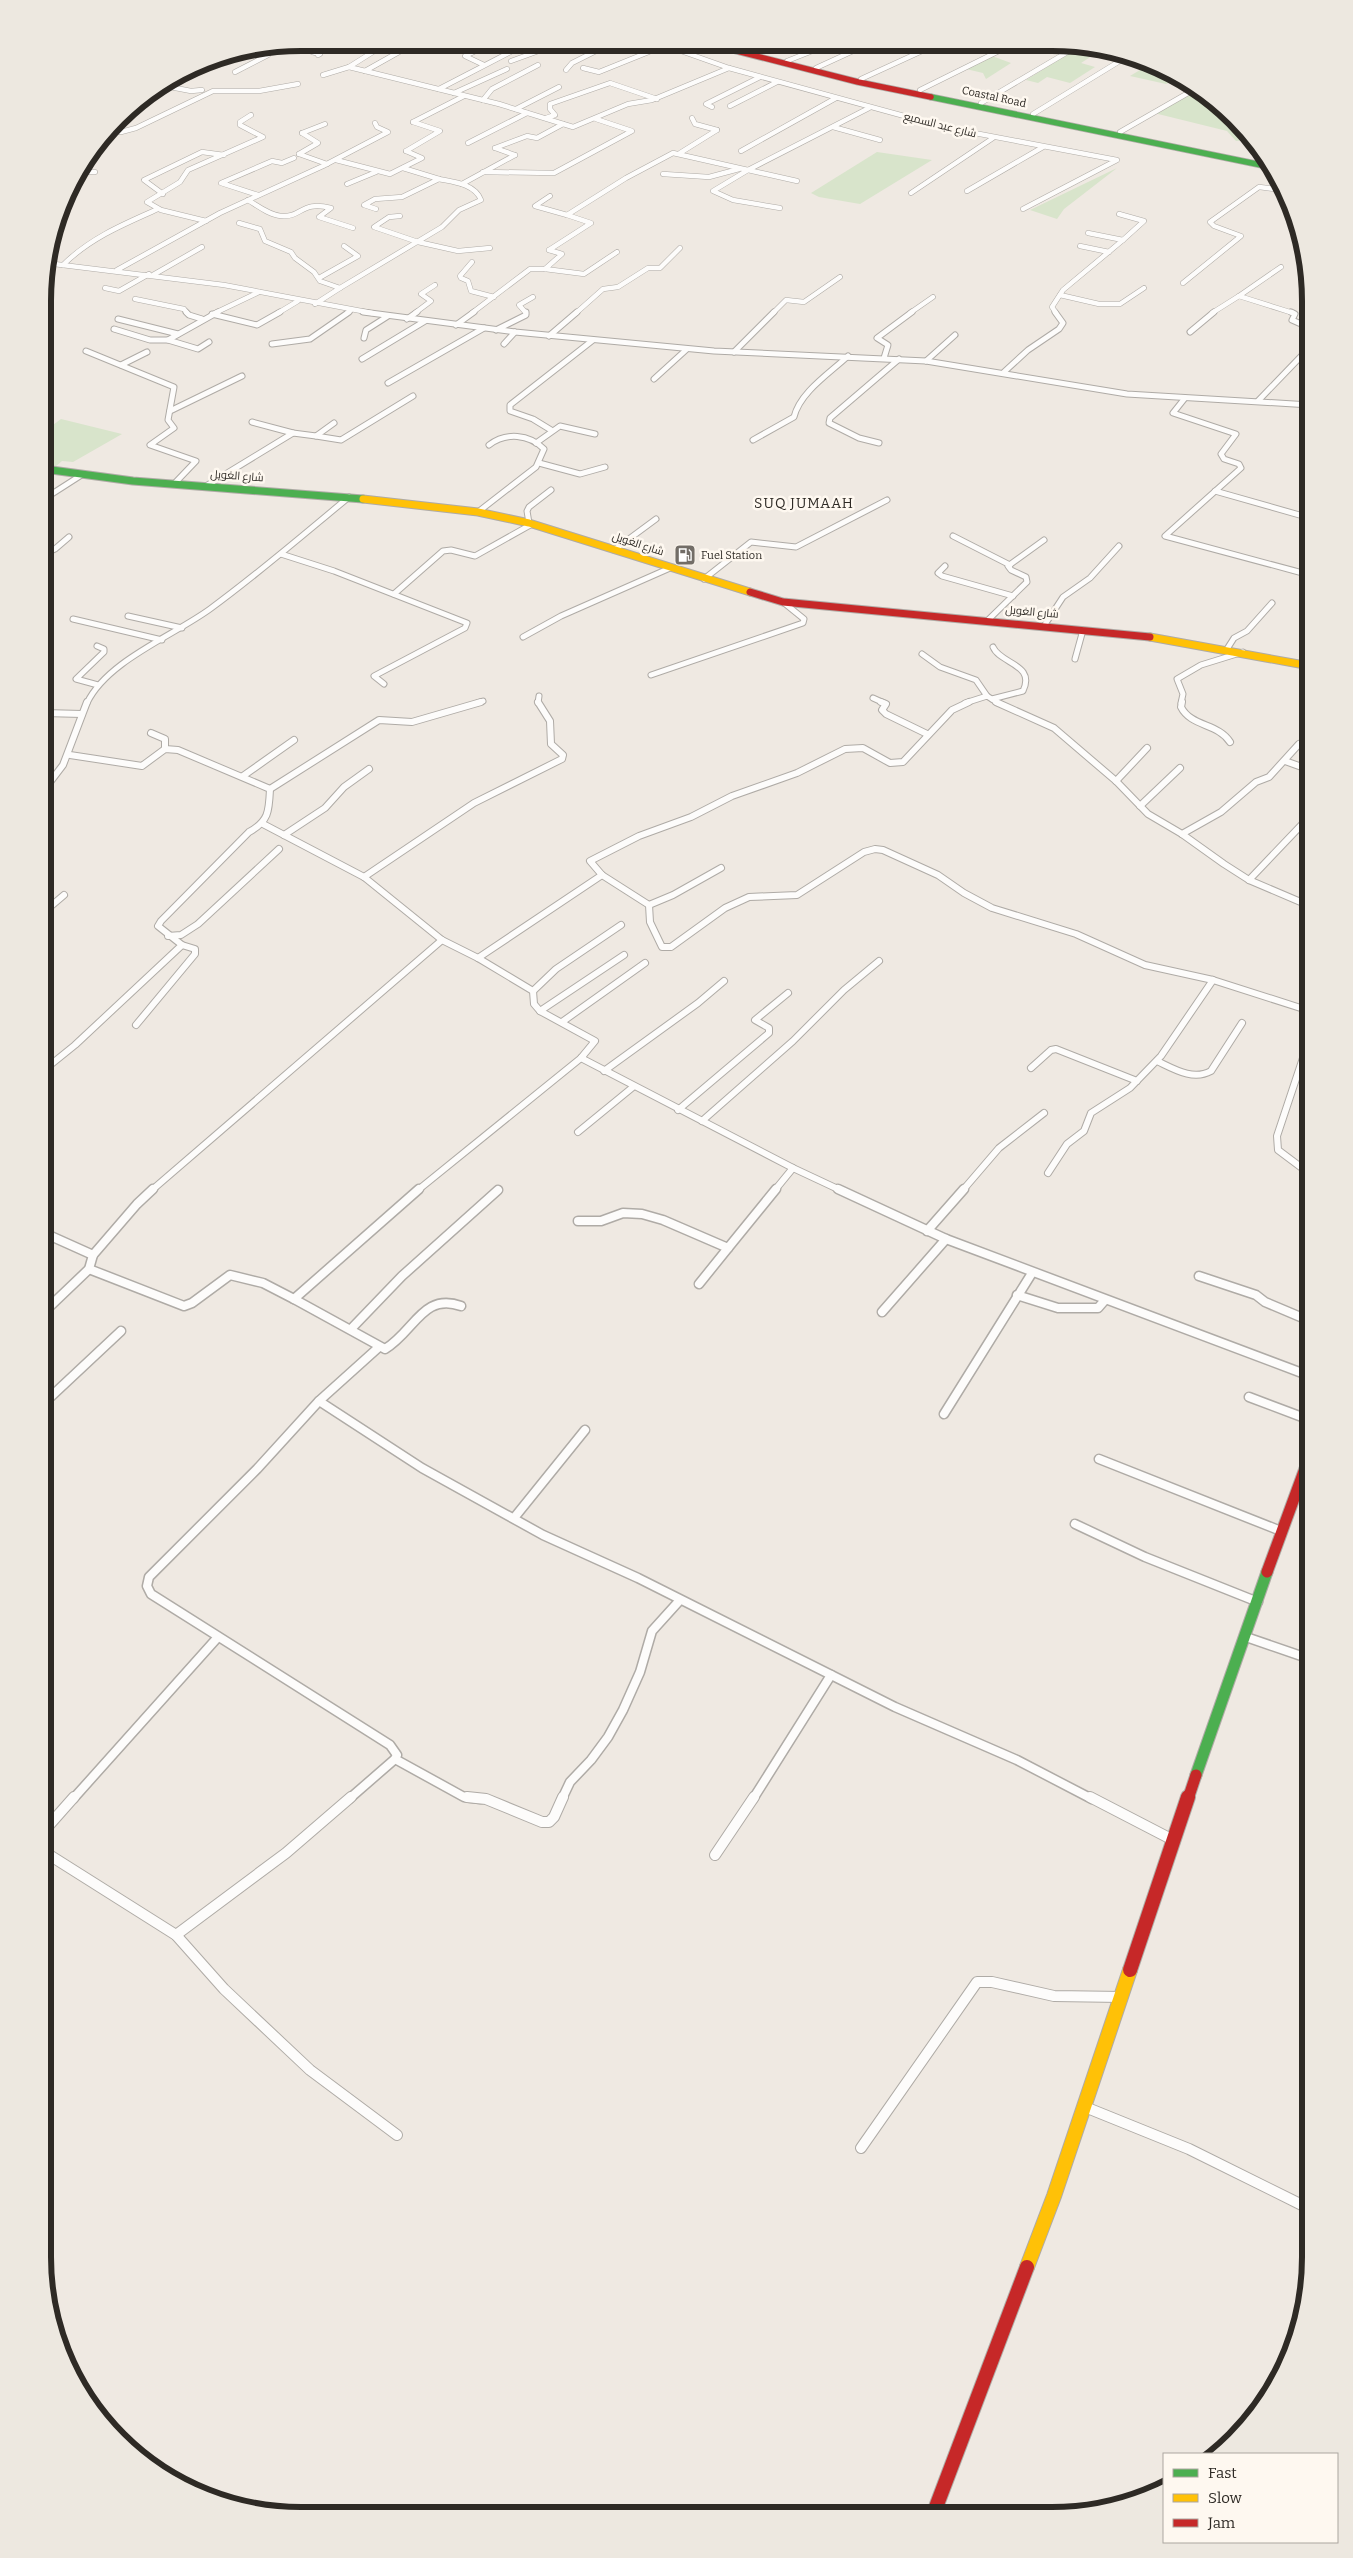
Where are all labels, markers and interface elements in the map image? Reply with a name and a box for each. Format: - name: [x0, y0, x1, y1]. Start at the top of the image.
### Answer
- street label: Coastal Road: [961, 84, 1028, 110]
- street label: شارع عبد السميع: [902, 110, 978, 141]
- street label: شارع الغويل: [210, 468, 264, 485]
- district label: SUQ JUMAAH: [754, 495, 854, 512]
- street label: شارع الغويل: [610, 530, 665, 559]
- fuel station icon: Fuel Station: [673, 543, 697, 567]
- place label: Fuel Station: [701, 549, 762, 562]
- street label: شارع الغويل: [1005, 603, 1059, 622]
- legend: [1163, 2453, 1338, 2543]
- text: Fast: [1208, 2464, 1237, 2482]
- text: Slow: [1208, 2489, 1243, 2507]
- text: Jam: [1207, 2514, 1236, 2532]

